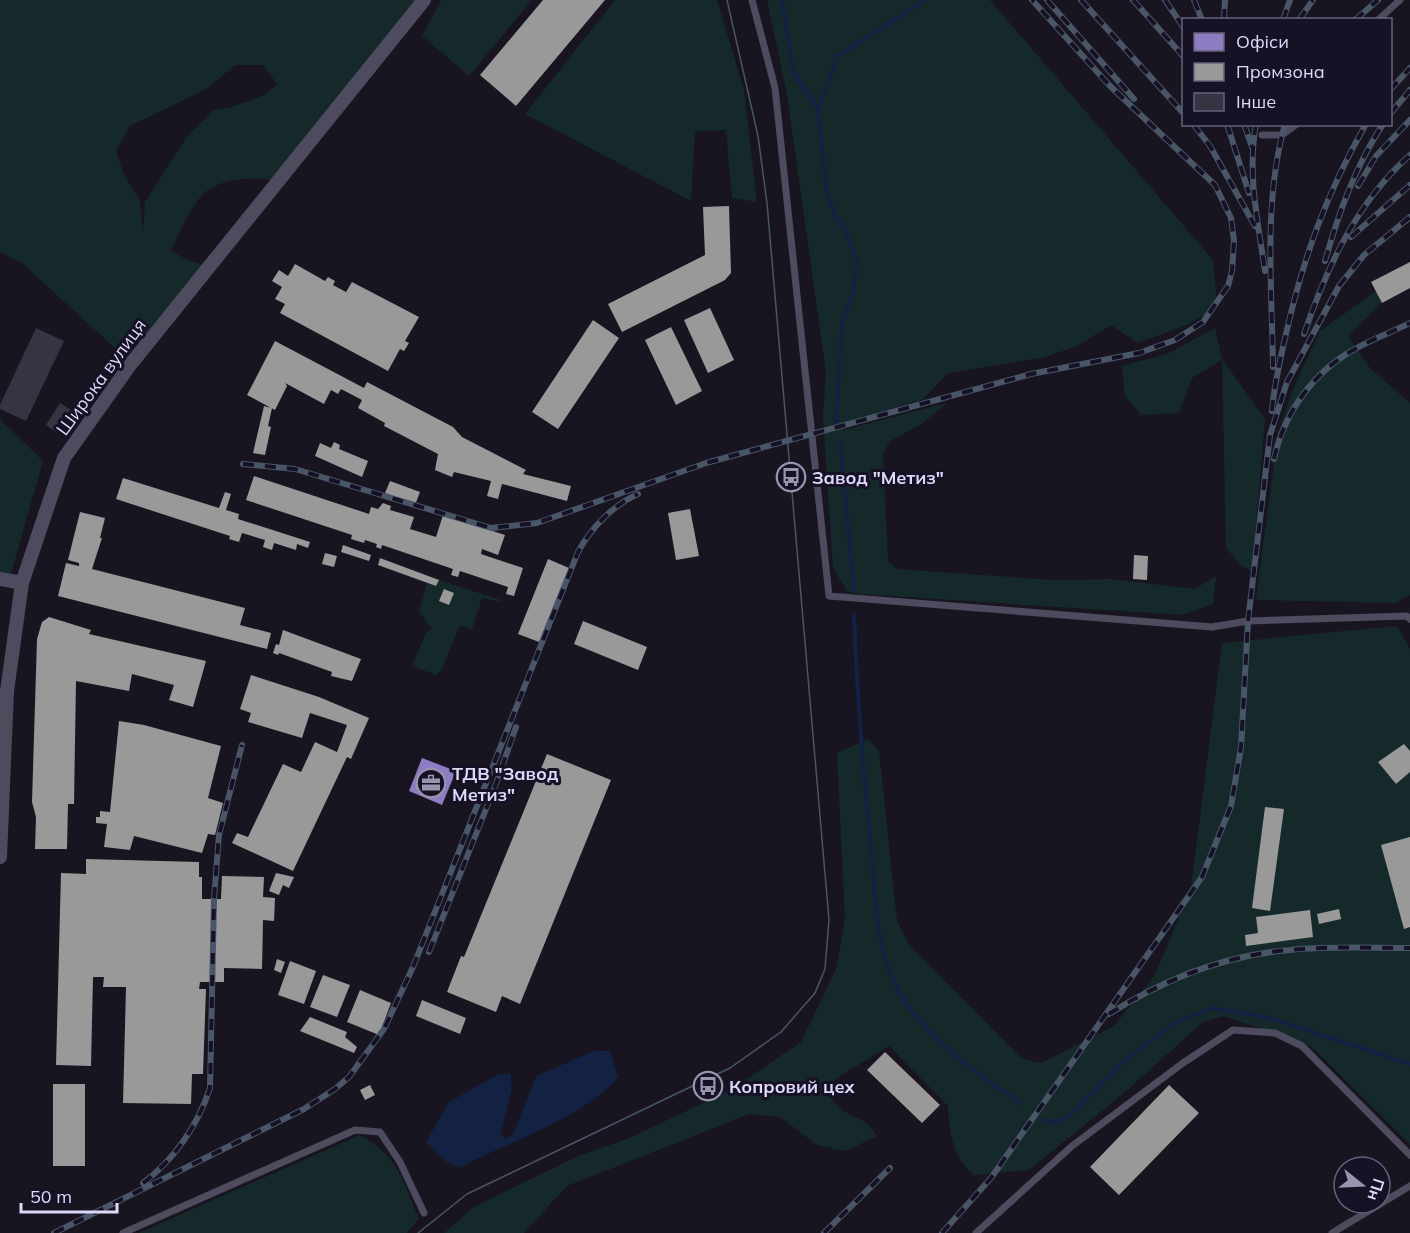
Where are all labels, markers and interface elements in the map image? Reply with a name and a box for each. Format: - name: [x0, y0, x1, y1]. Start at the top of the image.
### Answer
- legend: [1182, 18, 1392, 126]
- text: Офіси: [1236, 30, 1289, 53]
- text: Промзона: [1236, 60, 1325, 83]
- text: Інше: [1236, 90, 1276, 113]
- street label: Широка вулиця: [51, 314, 151, 440]
- bus stop icon: Завод "Метиз": [775, 461, 807, 493]
- place label: Завод "Метиз": [812, 466, 944, 489]
- place label: ТДВ "Завод Метиз": [452, 762, 559, 806]
- office icon: ТДВ "Завод Метиз": [415, 767, 447, 799]
- bus stop icon: Копровий цех: [692, 1070, 724, 1102]
- place label: Копровий цех: [729, 1075, 855, 1098]
- north arrow: [1332, 1155, 1392, 1215]
- scale bar: [21, 1176, 117, 1214]
- text: Пн: [1363, 1176, 1389, 1203]
- text: 50 m: [30, 1185, 72, 1208]

